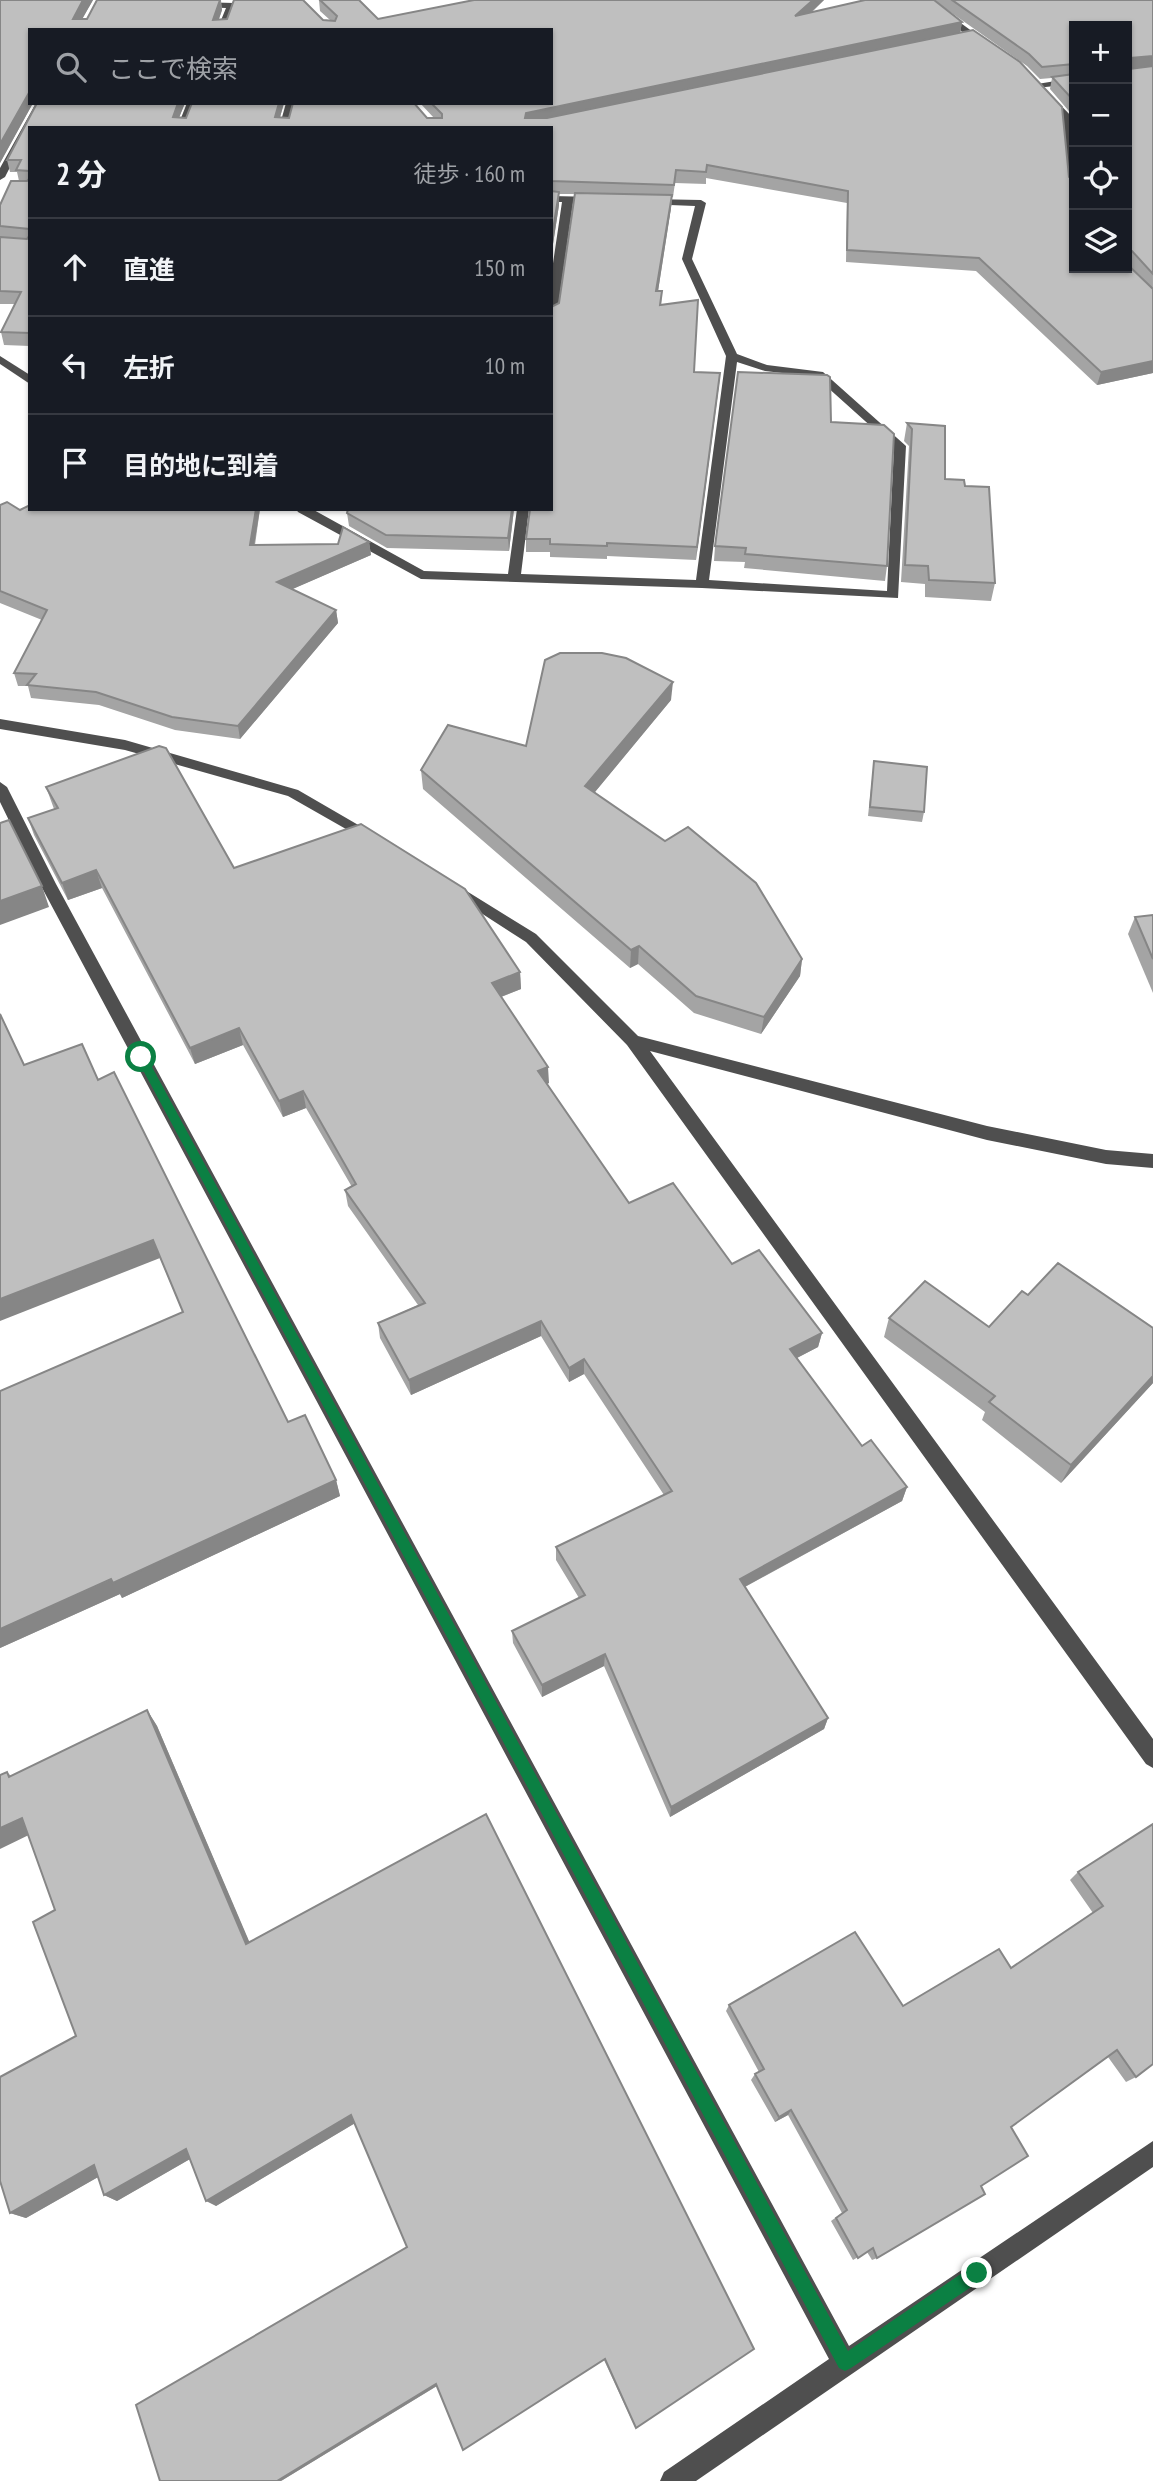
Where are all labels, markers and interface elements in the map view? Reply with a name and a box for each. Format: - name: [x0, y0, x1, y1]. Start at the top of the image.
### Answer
- map controls: [1069, 21, 1132, 273]
- button: +: [1069, 21, 1132, 84]
- search box: [28, 28, 553, 105]
- icon: search: [52, 48, 90, 86]
- text: ここで検索: [108, 52, 238, 85]
- button: −: [1069, 84, 1132, 147]
- button: locate: [1069, 147, 1132, 210]
- text: 2 分: [56, 154, 107, 193]
- text: 徒歩 · 160 m: [413, 159, 525, 188]
- button: layers: [1069, 210, 1132, 273]
- icon: ahead: [56, 248, 94, 286]
- text: 直進: [123, 253, 175, 286]
- text: 150 m: [474, 253, 525, 282]
- icon: left: [56, 346, 94, 384]
- text: 左折: [123, 351, 175, 384]
- text: 10 m: [484, 351, 525, 380]
- icon: arrive: [56, 444, 94, 482]
- text: 目的地に到着: [123, 449, 279, 482]
- route start: [125, 1041, 156, 1072]
- route end: [961, 2257, 992, 2288]

